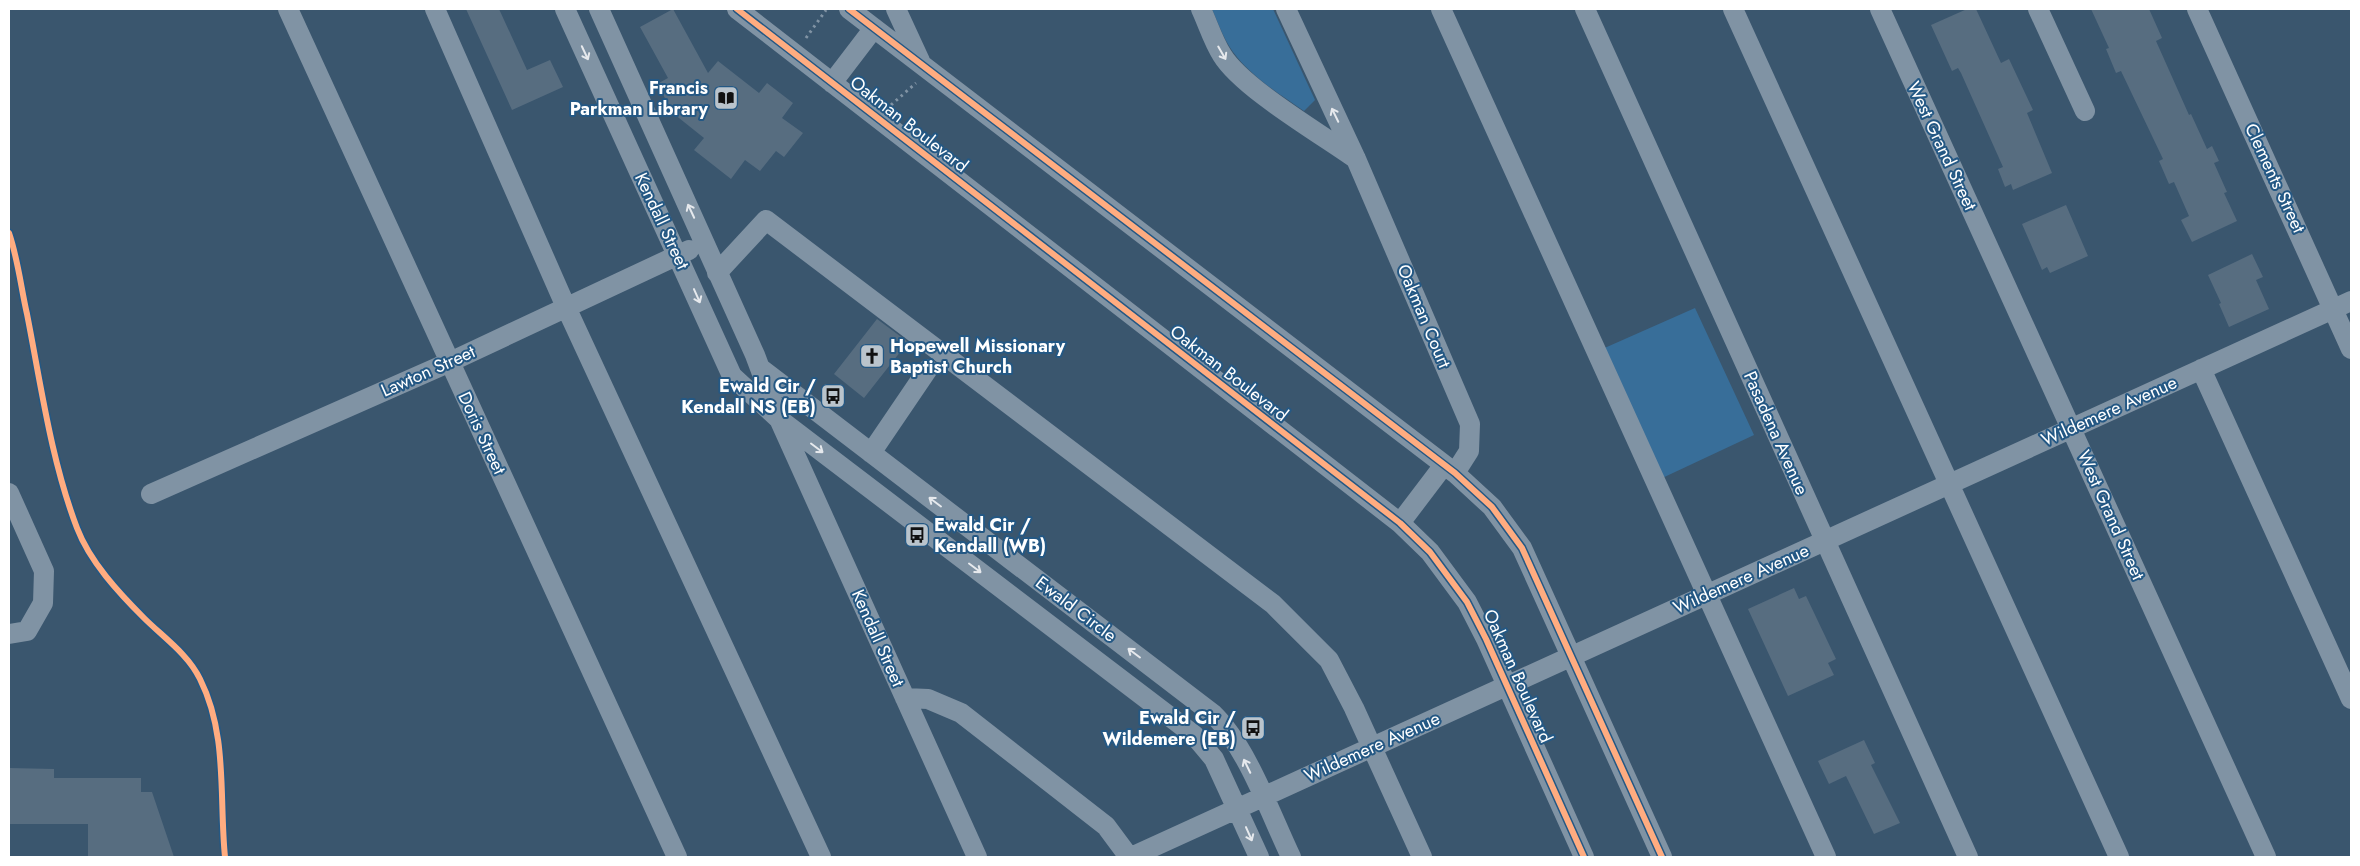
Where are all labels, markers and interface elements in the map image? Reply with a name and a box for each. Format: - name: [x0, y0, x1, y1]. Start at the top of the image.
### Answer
- one-way arrow: [581, 45, 590, 60]
- one-way arrow: [1217, 45, 1227, 60]
- street label: Oakman Boulevard: [844, 69, 974, 179]
- place label: Francis Parkman Library: [570, 75, 709, 122]
- street label: West Grand Street: [1901, 77, 1984, 215]
- library icon: Francis Parkman Library: [713, 85, 739, 111]
- one-way arrow: [1330, 108, 1339, 123]
- street label: Clements Street: [2238, 119, 2312, 238]
- street label: Kendall Street: [628, 168, 696, 274]
- one-way arrow: [686, 204, 696, 219]
- street label: Oakman Court: [1390, 260, 1458, 373]
- one-way arrow: [692, 288, 702, 303]
- street label: Oakman Boulevard: [1164, 318, 1294, 428]
- place label: Hopewell Missionary Baptist Church: [890, 333, 1066, 380]
- street label: Lawton Street: [377, 338, 480, 403]
- church icon: Hopewell Missionary Baptist Church: [859, 343, 885, 369]
- street label: Pasadena Avenue: [1737, 367, 1815, 499]
- street label: Wildemere Avenue: [2037, 369, 2181, 453]
- place label: Ewald Cir / Kendall NS (EB): [681, 373, 816, 420]
- bus stop icon: Ewald Cir / Kendall NS (EB): [820, 383, 846, 409]
- street label: Doris Street: [452, 387, 513, 479]
- one-way arrow: [810, 443, 823, 454]
- street label: West Grand Street: [2071, 446, 2152, 585]
- one-way arrow: [929, 496, 942, 507]
- place label: Ewald Cir / Kendall (WB): [934, 512, 1046, 559]
- bus stop icon: Ewald Cir / Kendall (WB): [904, 522, 930, 548]
- street label: Wildemere Avenue: [1669, 537, 1813, 621]
- one-way arrow: [968, 563, 982, 573]
- street label: Ewald Circle: [1030, 570, 1122, 648]
- street label: Kendall Street: [845, 585, 911, 691]
- street label: Oakman Boulevard: [1477, 605, 1559, 747]
- one-way arrow: [1128, 648, 1141, 659]
- place label: Ewald Cir / Wildemere (EB): [1103, 705, 1236, 752]
- street label: Wildemere Avenue: [1300, 705, 1444, 789]
- bus stop icon: Ewald Cir / Wildemere (EB): [1240, 715, 1266, 741]
- one-way arrow: [1242, 759, 1252, 774]
- one-way arrow: [1244, 826, 1254, 841]

